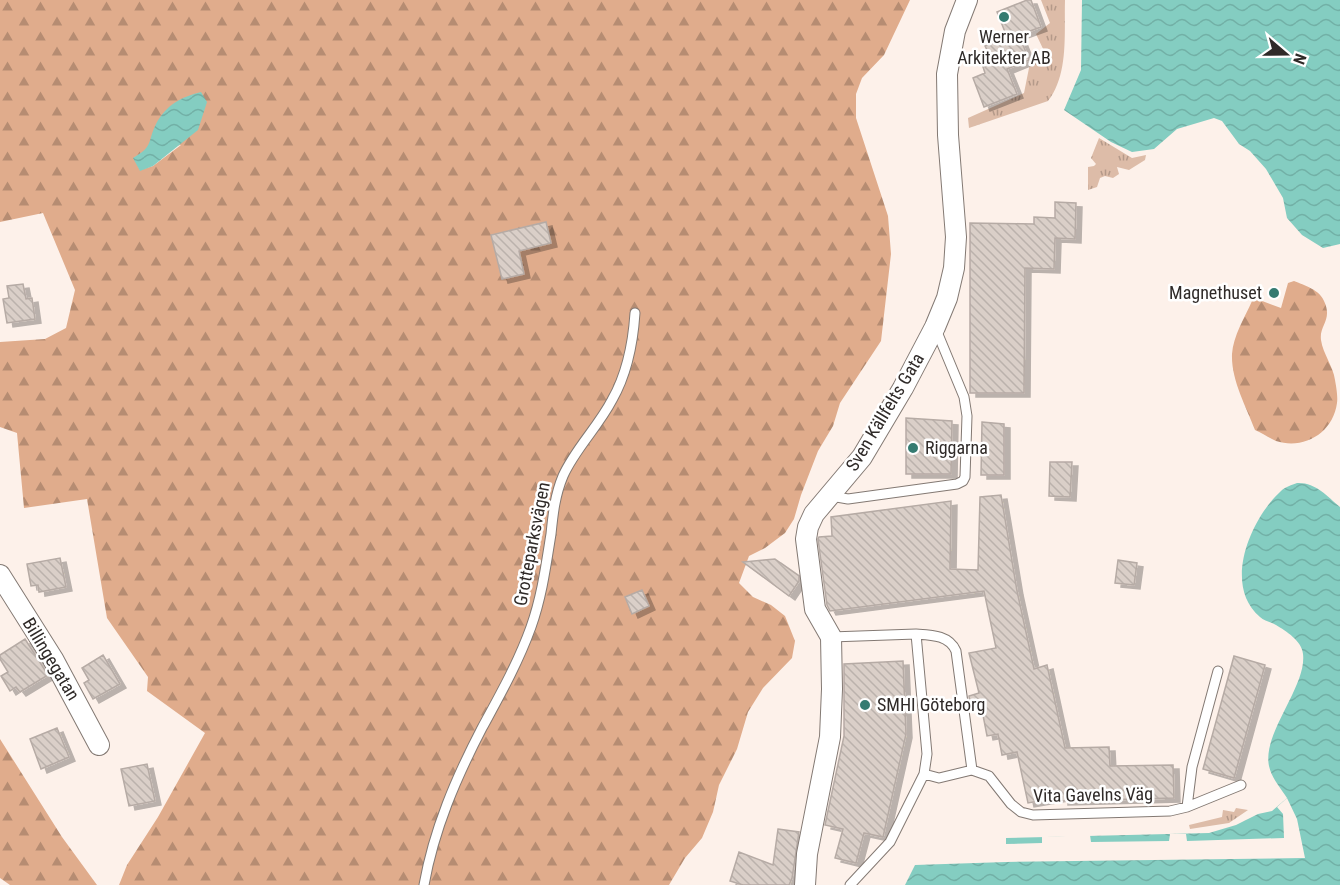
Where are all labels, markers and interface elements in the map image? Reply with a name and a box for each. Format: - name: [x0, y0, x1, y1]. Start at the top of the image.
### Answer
- marker: Werner Arkitekter AB: [997, 10, 1011, 24]
- north arrow: [1256, 24, 1316, 84]
- place label: Werner Arkitekter AB: [957, 26, 1051, 68]
- text: N: [1289, 51, 1310, 67]
- place label: Magnethuset: [1169, 282, 1262, 303]
- marker: Magnethuset: [1267, 286, 1281, 300]
- street label: Sven Källfelts Gata: [841, 349, 928, 475]
- place label: Riggarna: [925, 437, 988, 458]
- marker: Riggarna: [906, 441, 920, 455]
- street label: Grotteparksvägen: [509, 480, 554, 608]
- street label: Billingegatan: [19, 614, 84, 704]
- place label: SMHI Göteborg: [877, 694, 985, 715]
- marker: SMHI Göteborg: [858, 698, 872, 712]
- street label: Vita Gavelns Väg: [1033, 783, 1153, 806]

